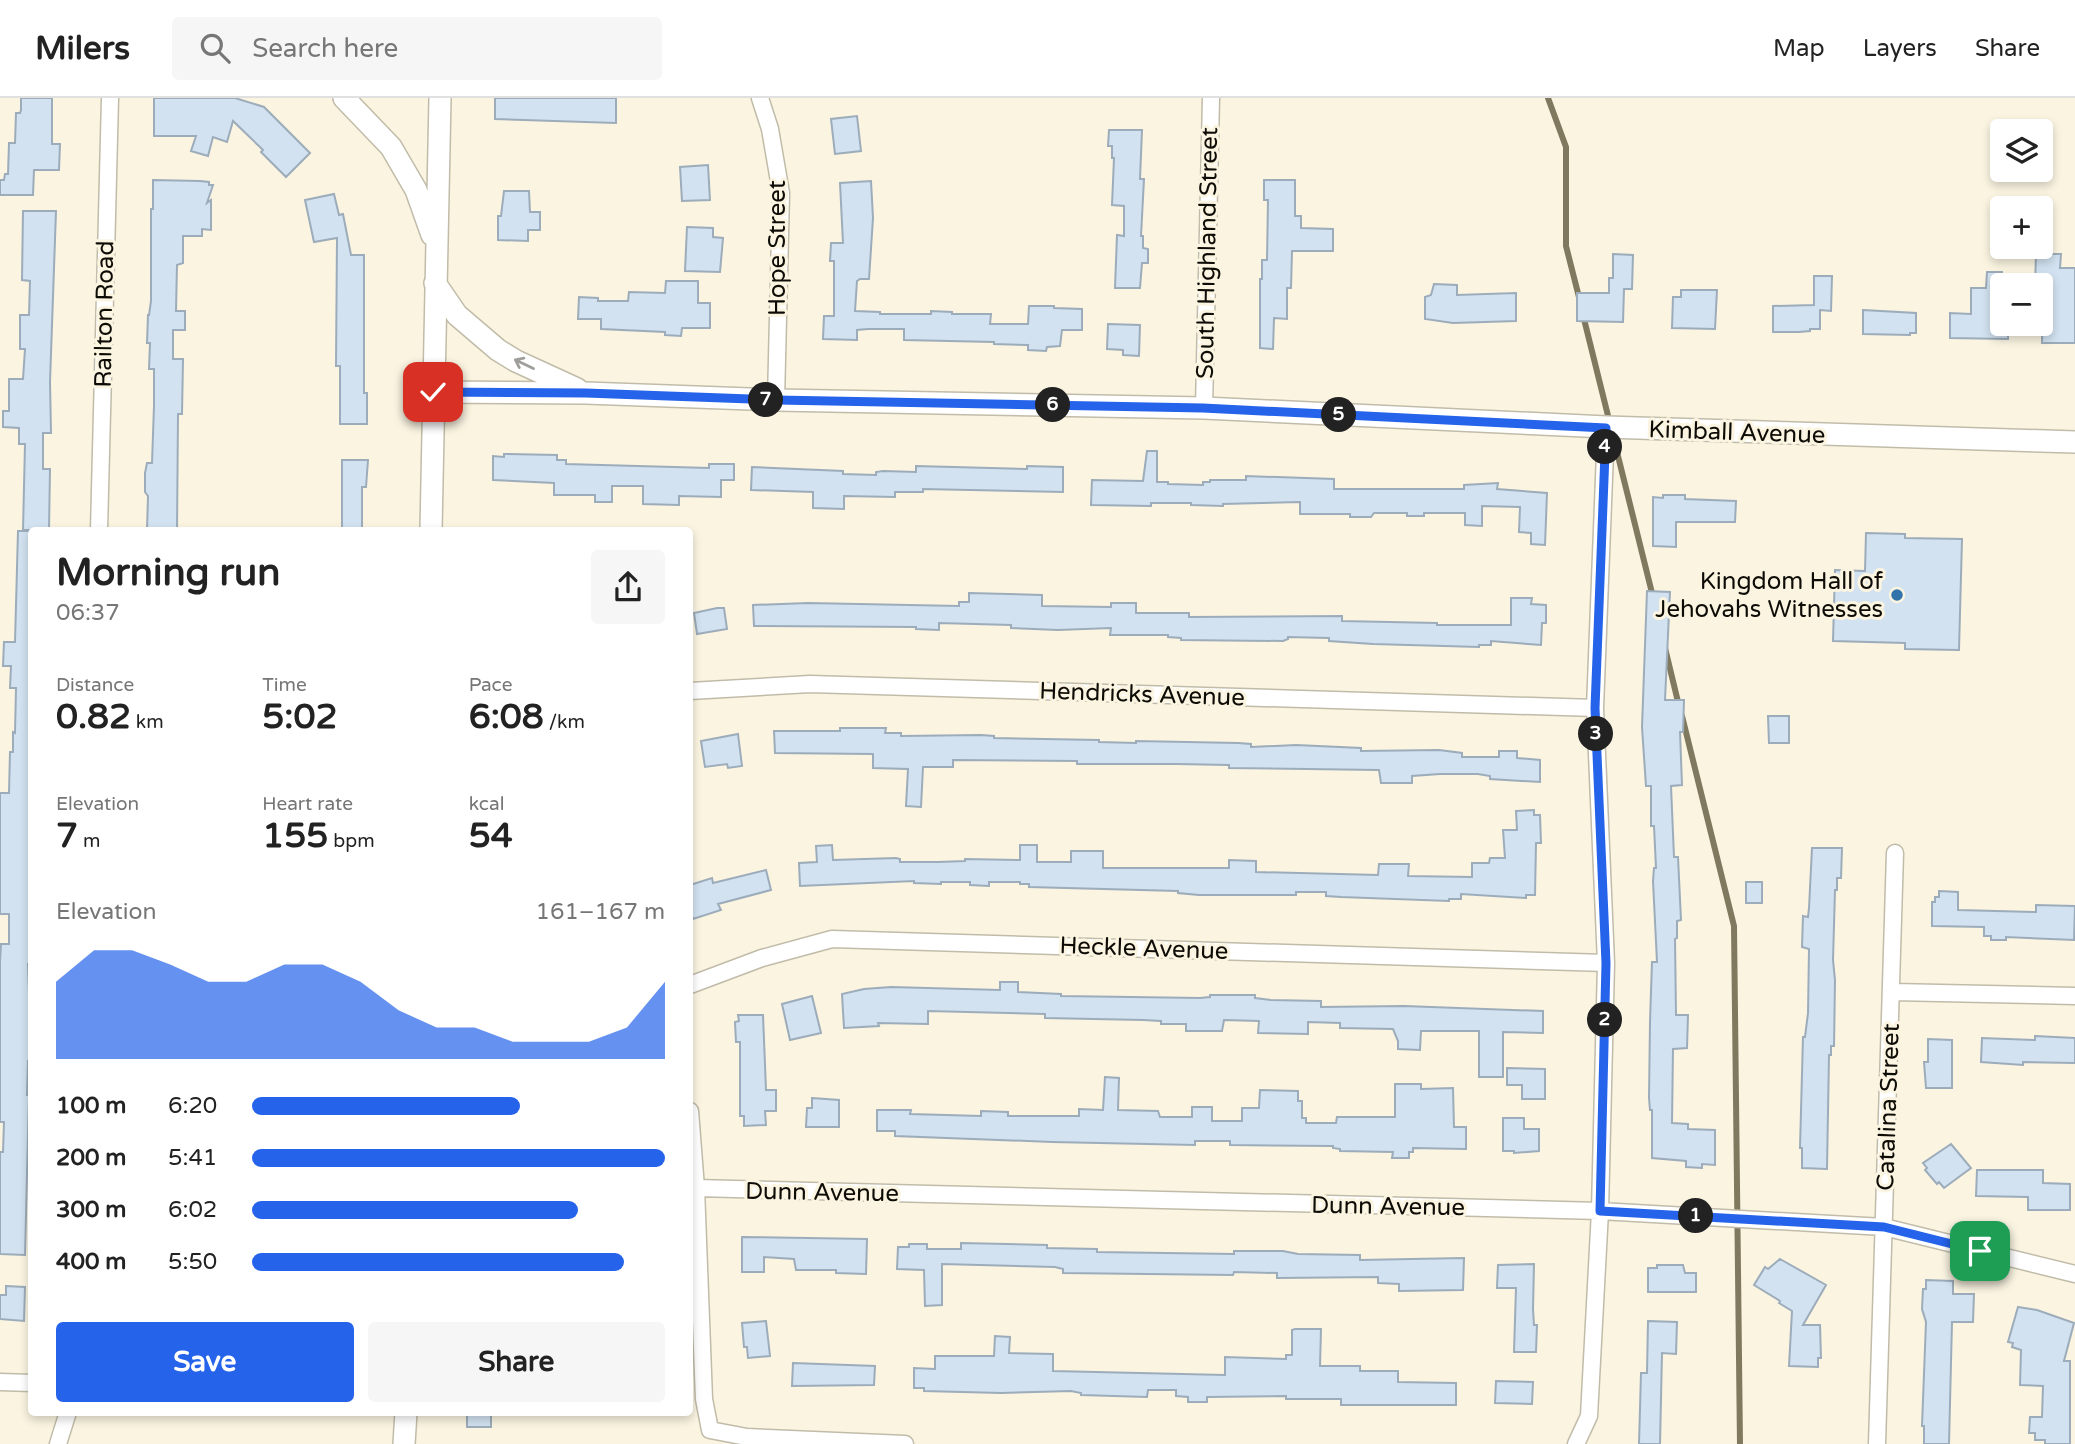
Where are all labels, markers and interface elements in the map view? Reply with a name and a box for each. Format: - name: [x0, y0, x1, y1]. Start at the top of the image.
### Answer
- search box: [172, 17, 662, 80]
- text: Milers: [35, 29, 130, 68]
- icon: search: [196, 29, 234, 67]
- text: Search here: [252, 33, 398, 64]
- text: Map: [1773, 34, 1825, 63]
- text: Layers: [1863, 34, 1937, 63]
- text: Share: [1975, 34, 2040, 63]
- map controls: [1990, 119, 2053, 336]
- button: layers: [1990, 119, 2053, 182]
- street label: South Highland Street: [1191, 127, 1224, 379]
- street label: Hope Street: [763, 180, 792, 316]
- button: +: [1990, 196, 2053, 259]
- street label: Railton Road: [89, 240, 120, 388]
- button: −: [1990, 273, 2053, 336]
- one-way arrow: [514, 357, 535, 371]
- pin: [403, 362, 463, 422]
- icon: check: [414, 373, 452, 411]
- pin: 7: [748, 382, 784, 418]
- text: 7: [760, 388, 771, 410]
- pin: 6: [1036, 388, 1070, 422]
- text: 6: [1047, 393, 1058, 415]
- pin: 5: [1322, 398, 1356, 432]
- text: 5: [1333, 403, 1344, 425]
- street label: Kimball Avenue: [1648, 415, 1826, 450]
- pin: 4: [1588, 430, 1622, 464]
- text: 4: [1599, 435, 1610, 457]
- text: Morning run: [56, 550, 280, 596]
- button: share: [591, 550, 665, 624]
- place label: Kingdom Hall of Jehovahs Witnesses: [1655, 567, 1884, 624]
- marker: Kingdom Hall of Jehovahs Witnesses: [1889, 587, 1905, 603]
- text: 06:37: [56, 599, 120, 627]
- text: Distance: [56, 674, 134, 696]
- text: Time: [262, 674, 307, 696]
- text: Pace: [469, 674, 512, 696]
- street label: Hendricks Avenue: [1039, 676, 1245, 713]
- text: 0.82: [56, 696, 131, 738]
- text: 5:02: [262, 696, 337, 738]
- text: 6:08: [469, 696, 544, 738]
- text: km: [131, 711, 164, 733]
- text: /km: [544, 711, 585, 733]
- pin: 3: [1578, 716, 1614, 752]
- text: 3: [1590, 722, 1601, 744]
- text: Elevation: [56, 793, 139, 815]
- text: Heart rate: [262, 793, 353, 815]
- text: kcal: [469, 793, 504, 815]
- text: 7: [56, 815, 78, 857]
- text: 155: [262, 815, 328, 857]
- text: 54: [469, 815, 513, 857]
- text: m: [78, 830, 100, 852]
- text: bpm: [328, 830, 375, 852]
- text: Elevation: [56, 898, 157, 926]
- text: 161–167 m: [536, 898, 665, 926]
- street label: Heckle Avenue: [1059, 931, 1229, 966]
- pin: 2: [1588, 1002, 1622, 1038]
- text: 2: [1599, 1008, 1610, 1030]
- street label: Catalina Street: [1871, 1023, 1906, 1191]
- text: 100 m: [56, 1092, 126, 1120]
- text: 6:20: [168, 1092, 217, 1120]
- text: 200 m: [56, 1144, 126, 1172]
- text: 5:41: [168, 1144, 217, 1172]
- street label: Dunn Avenue: [745, 1177, 899, 1208]
- street label: Dunn Avenue: [1311, 1191, 1465, 1222]
- text: 300 m: [56, 1196, 126, 1224]
- text: 6:02: [168, 1196, 217, 1224]
- pin: 1: [1678, 1198, 1714, 1234]
- text: 1: [1690, 1204, 1701, 1226]
- pin: [1950, 1221, 2010, 1281]
- icon: arrive: [1961, 1232, 1999, 1270]
- text: 400 m: [56, 1248, 126, 1276]
- text: 5:50: [168, 1248, 217, 1276]
- button: Save: [56, 1322, 354, 1402]
- button: Share: [368, 1322, 665, 1402]

